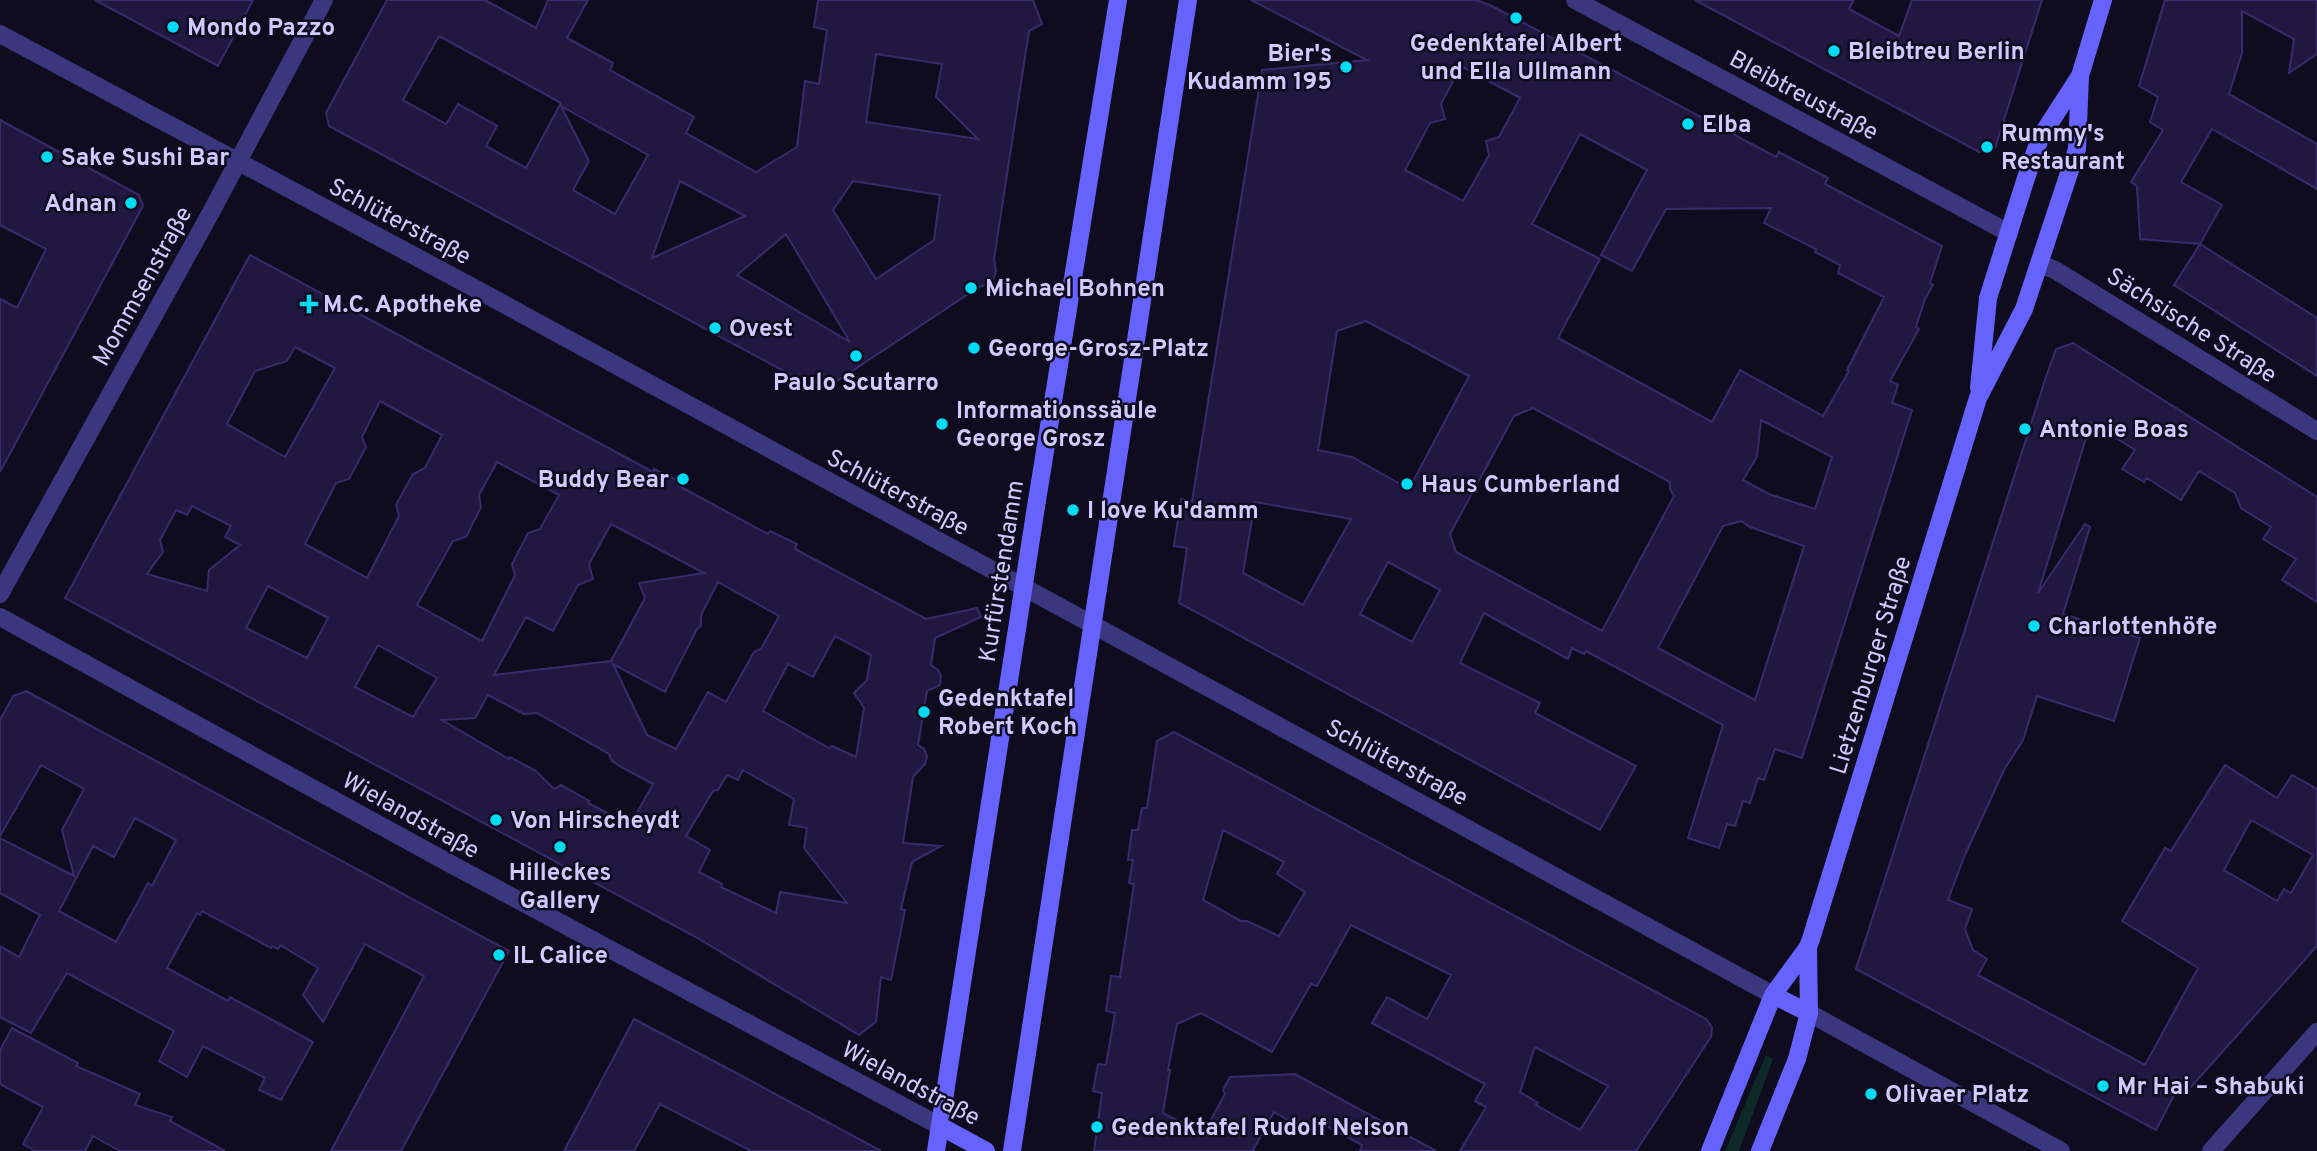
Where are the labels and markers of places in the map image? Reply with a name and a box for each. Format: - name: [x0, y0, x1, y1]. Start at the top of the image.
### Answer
- marker: Gedenktafel Albert und Ella Ullmann: [1508, 10, 1524, 26]
- place label: Mondo Pazzo: [187, 14, 335, 44]
- marker: Mondo Pazzo: [165, 19, 181, 35]
- place label: Gedenktafel Albert und Ella Ullmann: [1410, 30, 1622, 88]
- place label: Bleibtreu Berlin: [1848, 38, 2025, 68]
- place label: Bier's Kudamm 195: [1187, 40, 1332, 98]
- marker: Bleibtreu Berlin: [1826, 43, 1842, 59]
- marker: Bier's Kudamm 195: [1338, 59, 1354, 75]
- place label: Elba: [1702, 111, 1751, 141]
- marker: Elba: [1680, 116, 1696, 132]
- place label: Rummy's Restaurant: [2001, 120, 2125, 178]
- marker: Rummy's Restaurant: [1979, 139, 1995, 155]
- place label: Sake Sushi Bar: [61, 144, 229, 174]
- marker: Sake Sushi Bar: [39, 149, 55, 165]
- place label: Adnan: [44, 190, 117, 220]
- marker: Adnan: [123, 195, 139, 211]
- place label: Michael Bohnen: [985, 275, 1165, 305]
- marker: Michael Bohnen: [963, 280, 979, 296]
- place label: M.C. Apotheke: [323, 291, 482, 321]
- marker: M.C. Apotheke: [301, 296, 317, 312]
- place label: Ovest: [729, 315, 793, 345]
- marker: Ovest: [707, 320, 723, 336]
- place label: George-Grosz-Platz: [988, 335, 1209, 365]
- marker: George-Grosz-Platz: [966, 340, 982, 356]
- marker: Paulo Scutarro: [848, 348, 864, 364]
- place label: Paulo Scutarro: [773, 369, 939, 399]
- place label: Informationssäule George Grosz: [956, 397, 1157, 455]
- marker: Informationssäule George Grosz: [934, 416, 950, 432]
- place label: Antonie Boas: [2039, 416, 2189, 446]
- marker: Antonie Boas: [2017, 421, 2033, 437]
- place label: Buddy Bear: [538, 466, 669, 496]
- marker: Buddy Bear: [675, 471, 691, 487]
- place label: Haus Cumberland: [1421, 471, 1620, 501]
- marker: Haus Cumberland: [1399, 476, 1415, 492]
- place label: I love Ku'damm: [1087, 497, 1259, 527]
- marker: I love Ku'damm: [1065, 502, 1081, 518]
- place label: Charlottenhöfe: [2048, 613, 2217, 643]
- marker: Charlottenhöfe: [2026, 618, 2042, 634]
- place label: Gedenktafel Robert Koch: [938, 685, 1077, 743]
- marker: Gedenktafel Robert Koch: [916, 704, 932, 720]
- place label: Von Hirscheydt: [510, 807, 680, 837]
- marker: Von Hirscheydt: [488, 812, 504, 828]
- marker: Hilleckes Gallery: [552, 839, 568, 855]
- place label: Hilleckes Gallery: [509, 859, 611, 917]
- place label: IL Calice: [513, 942, 608, 972]
- marker: IL Calice: [491, 947, 507, 963]
- place label: Mr Hai – Shabuki: [2117, 1073, 2305, 1103]
- marker: Mr Hai – Shabuki: [2095, 1078, 2111, 1094]
- place label: Olivaer Platz: [1885, 1081, 2029, 1111]
- marker: Olivaer Platz: [1863, 1086, 1879, 1102]
- place label: Gedenktafel Rudolf Nelson: [1111, 1114, 1409, 1144]
- marker: Gedenktafel Rudolf Nelson: [1089, 1119, 1105, 1135]

